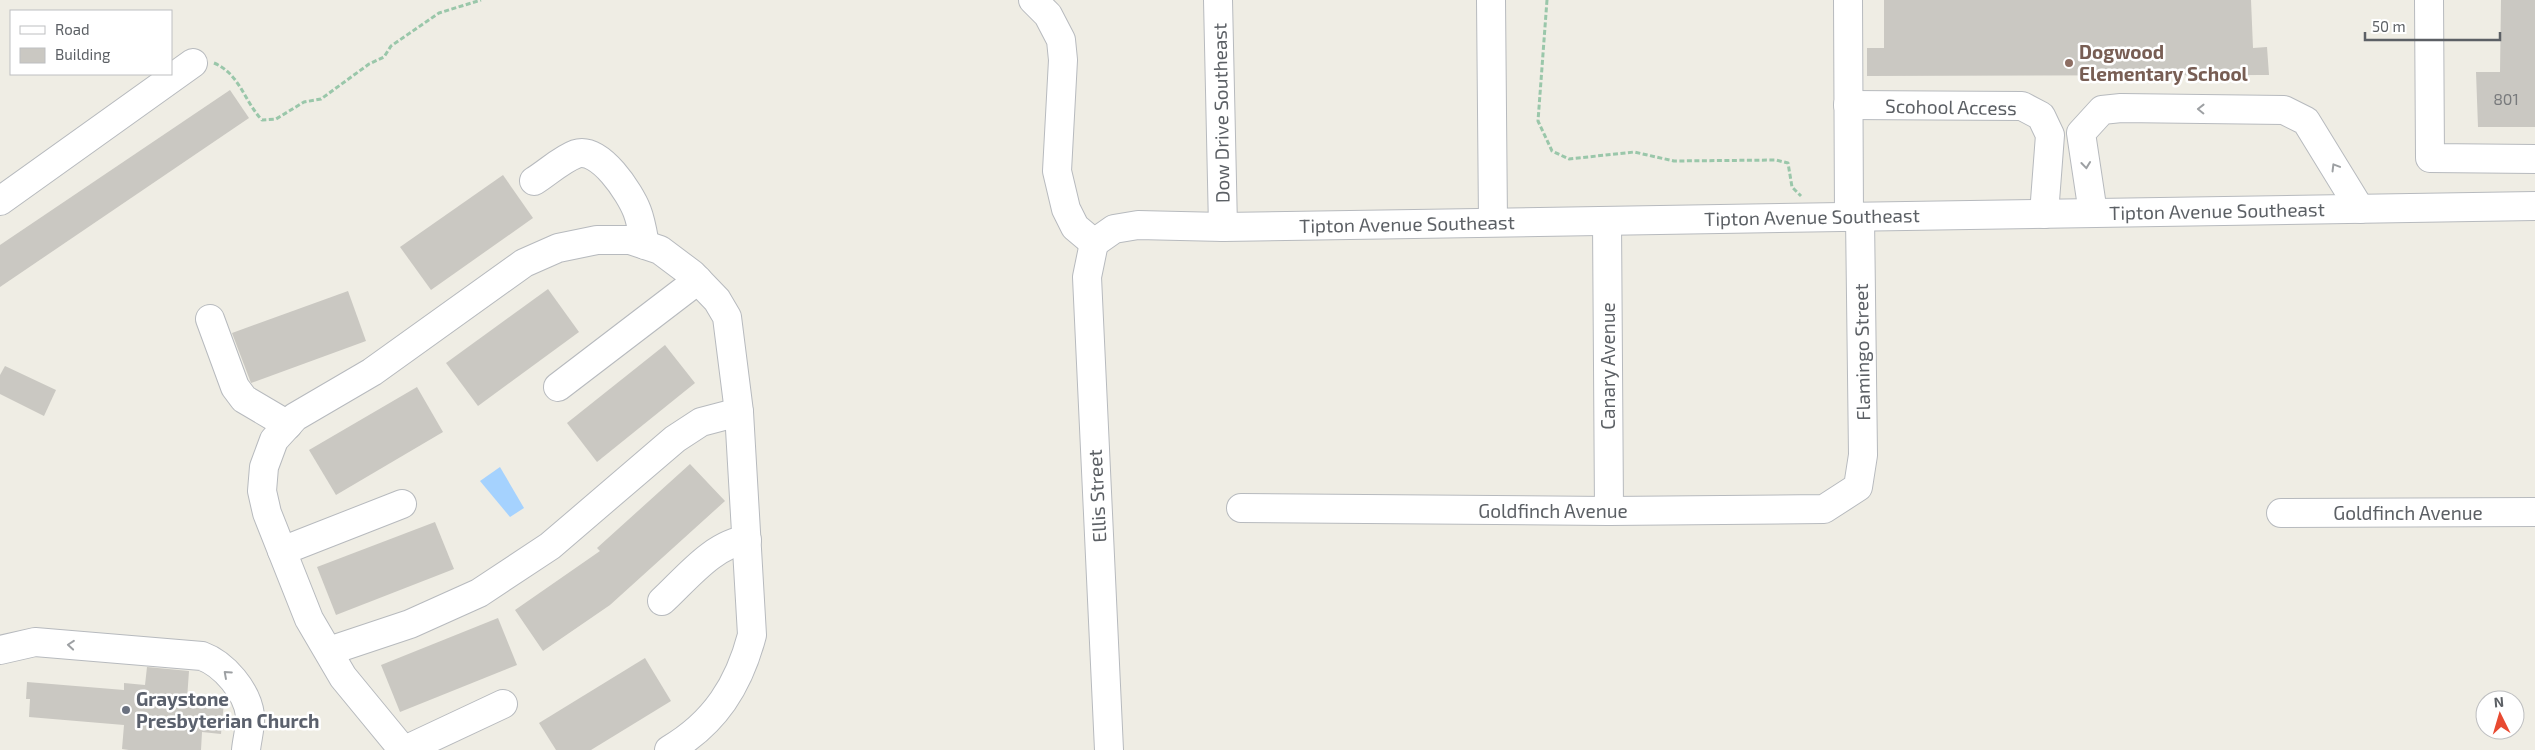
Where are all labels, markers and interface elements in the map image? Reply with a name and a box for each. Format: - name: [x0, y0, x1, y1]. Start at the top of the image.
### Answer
- legend: [10, 10, 172, 75]
- scale bar: [2365, 10, 2500, 42]
- text: 50 m: [2372, 17, 2406, 35]
- text: Road: [55, 20, 90, 38]
- street label: Dow Drive Southeast: [1207, 23, 1234, 203]
- place label: Dogwood Elementary School: [2079, 40, 2249, 86]
- text: Building: [55, 45, 111, 63]
- marker: Dogwood Elementary School: [2063, 57, 2075, 69]
- house number: 801: [2493, 89, 2519, 108]
- street label: Scohool Access: [1885, 94, 2017, 119]
- one-way arrow: [2196, 104, 2204, 114]
- one-way arrow: [2080, 161, 2091, 169]
- one-way arrow: [2331, 164, 2341, 173]
- street label: Tipton Avenue Southeast: [2109, 197, 2325, 224]
- street label: Tipton Avenue Southeast: [1704, 203, 1920, 230]
- street label: Tipton Avenue Southeast: [1299, 210, 1515, 237]
- street label: Flamingo Street: [1849, 283, 1874, 421]
- street label: Canary Avenue: [1596, 302, 1619, 430]
- street label: Ellis Street: [1083, 449, 1110, 543]
- street label: Goldfinch Avenue: [1478, 499, 1628, 522]
- street label: Goldfinch Avenue: [2333, 501, 2483, 524]
- one-way arrow: [67, 639, 75, 650]
- one-way arrow: [223, 670, 232, 679]
- place label: Graystone Presbyterian Church: [136, 687, 320, 733]
- north arrow: [2475, 690, 2525, 740]
- text: N: [2493, 693, 2505, 710]
- marker: Graystone Presbyterian Church: [120, 704, 132, 716]

